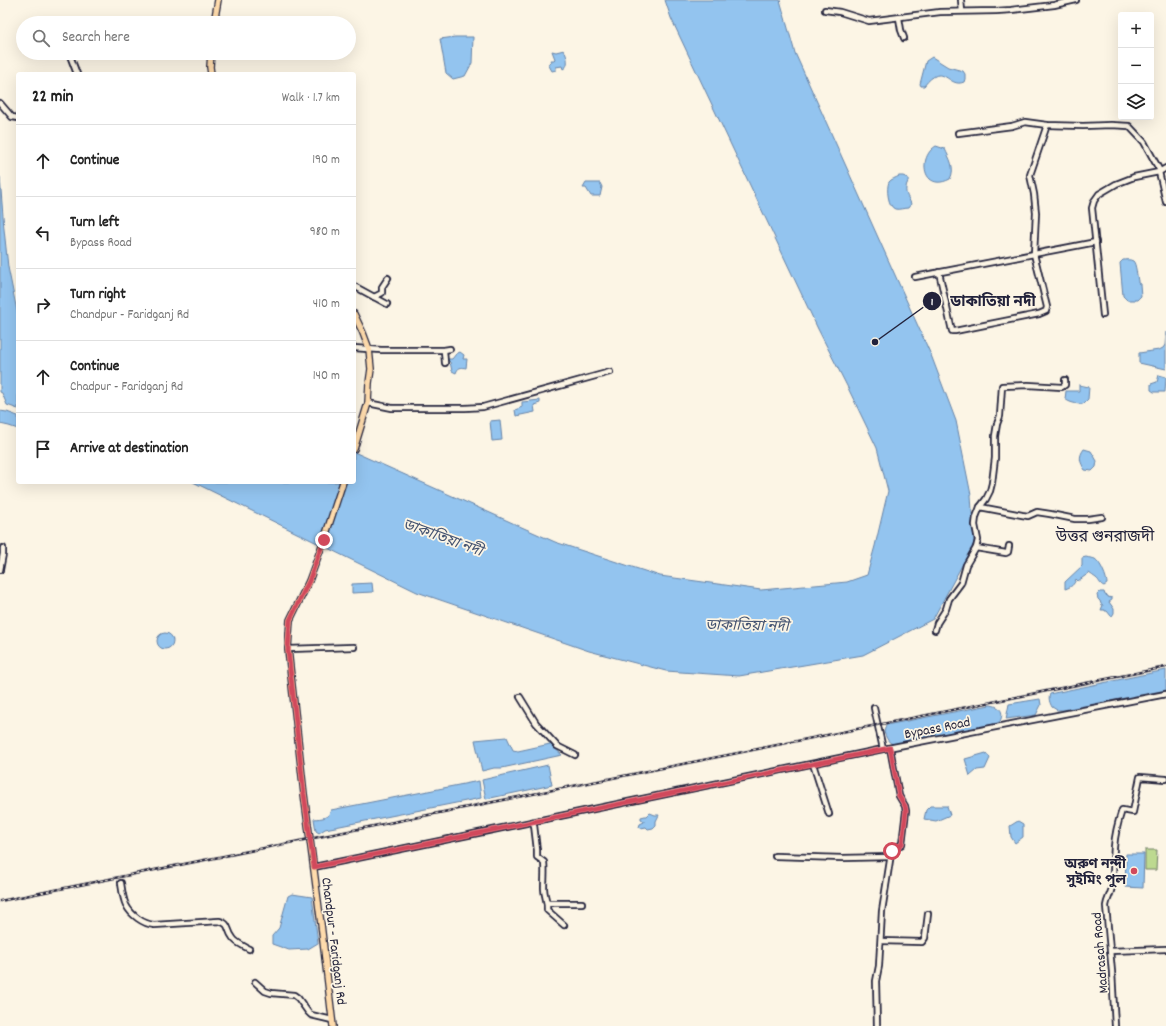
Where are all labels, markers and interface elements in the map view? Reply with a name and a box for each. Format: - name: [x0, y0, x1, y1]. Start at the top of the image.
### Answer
- map controls: [1118, 12, 1154, 120]
- button: +: [1118, 12, 1154, 48]
- search box: [16, 16, 356, 60]
- icon: search: [30, 27, 52, 49]
- text: Search here: [62, 27, 130, 49]
- button: −: [1118, 48, 1154, 84]
- button: layers: [1118, 84, 1154, 120]
- text: 22 min: [32, 86, 73, 110]
- text: Walk · 1.7 km: [282, 89, 340, 108]
- icon: ahead: [32, 150, 54, 172]
- text: Continue: [70, 150, 119, 172]
- text: 190 m: [312, 151, 340, 170]
- text: Turn left: [70, 212, 119, 234]
- icon: left: [32, 222, 54, 244]
- text: 980 m: [310, 223, 340, 242]
- text: Bypass Road: [70, 234, 132, 253]
- text: Turn right: [70, 284, 126, 306]
- callout: ডাকাতিয়া নদী: [922, 287, 1043, 314]
- text: ডাকাতিয়া নদী: [949, 292, 1036, 314]
- icon: right: [32, 294, 54, 316]
- text: 1: [931, 294, 934, 311]
- text: 410 m: [313, 295, 340, 314]
- text: Chandpur - Faridganj Rd: [70, 306, 189, 325]
- text: Continue: [70, 356, 119, 378]
- icon: ahead: [32, 366, 54, 388]
- text: 140 m: [313, 367, 340, 386]
- text: Chadpur - Faridganj Rd: [70, 378, 183, 397]
- icon: arrive: [32, 438, 54, 460]
- text: Arrive at destination: [70, 438, 188, 460]
- water label: ডাকাতিয়া নদী: [399, 514, 488, 565]
- district label: উত্তর গুনরাজদী: [1055, 526, 1155, 549]
- route end: [315, 531, 333, 549]
- water label: ডাকাতিয়া নদী: [705, 615, 792, 639]
- street label: Bypass Road: [903, 713, 972, 745]
- route start: [883, 842, 901, 860]
- place label: অরুণ নন্দী সুইমিং পুল: [1063, 855, 1127, 891]
- marker: অরুণ নন্দী সুইমিং পুল: [1129, 866, 1139, 876]
- street label: Chandpur - Faridganj Rd: [315, 876, 351, 1006]
- street label: Madrasah Road: [1087, 911, 1114, 994]

